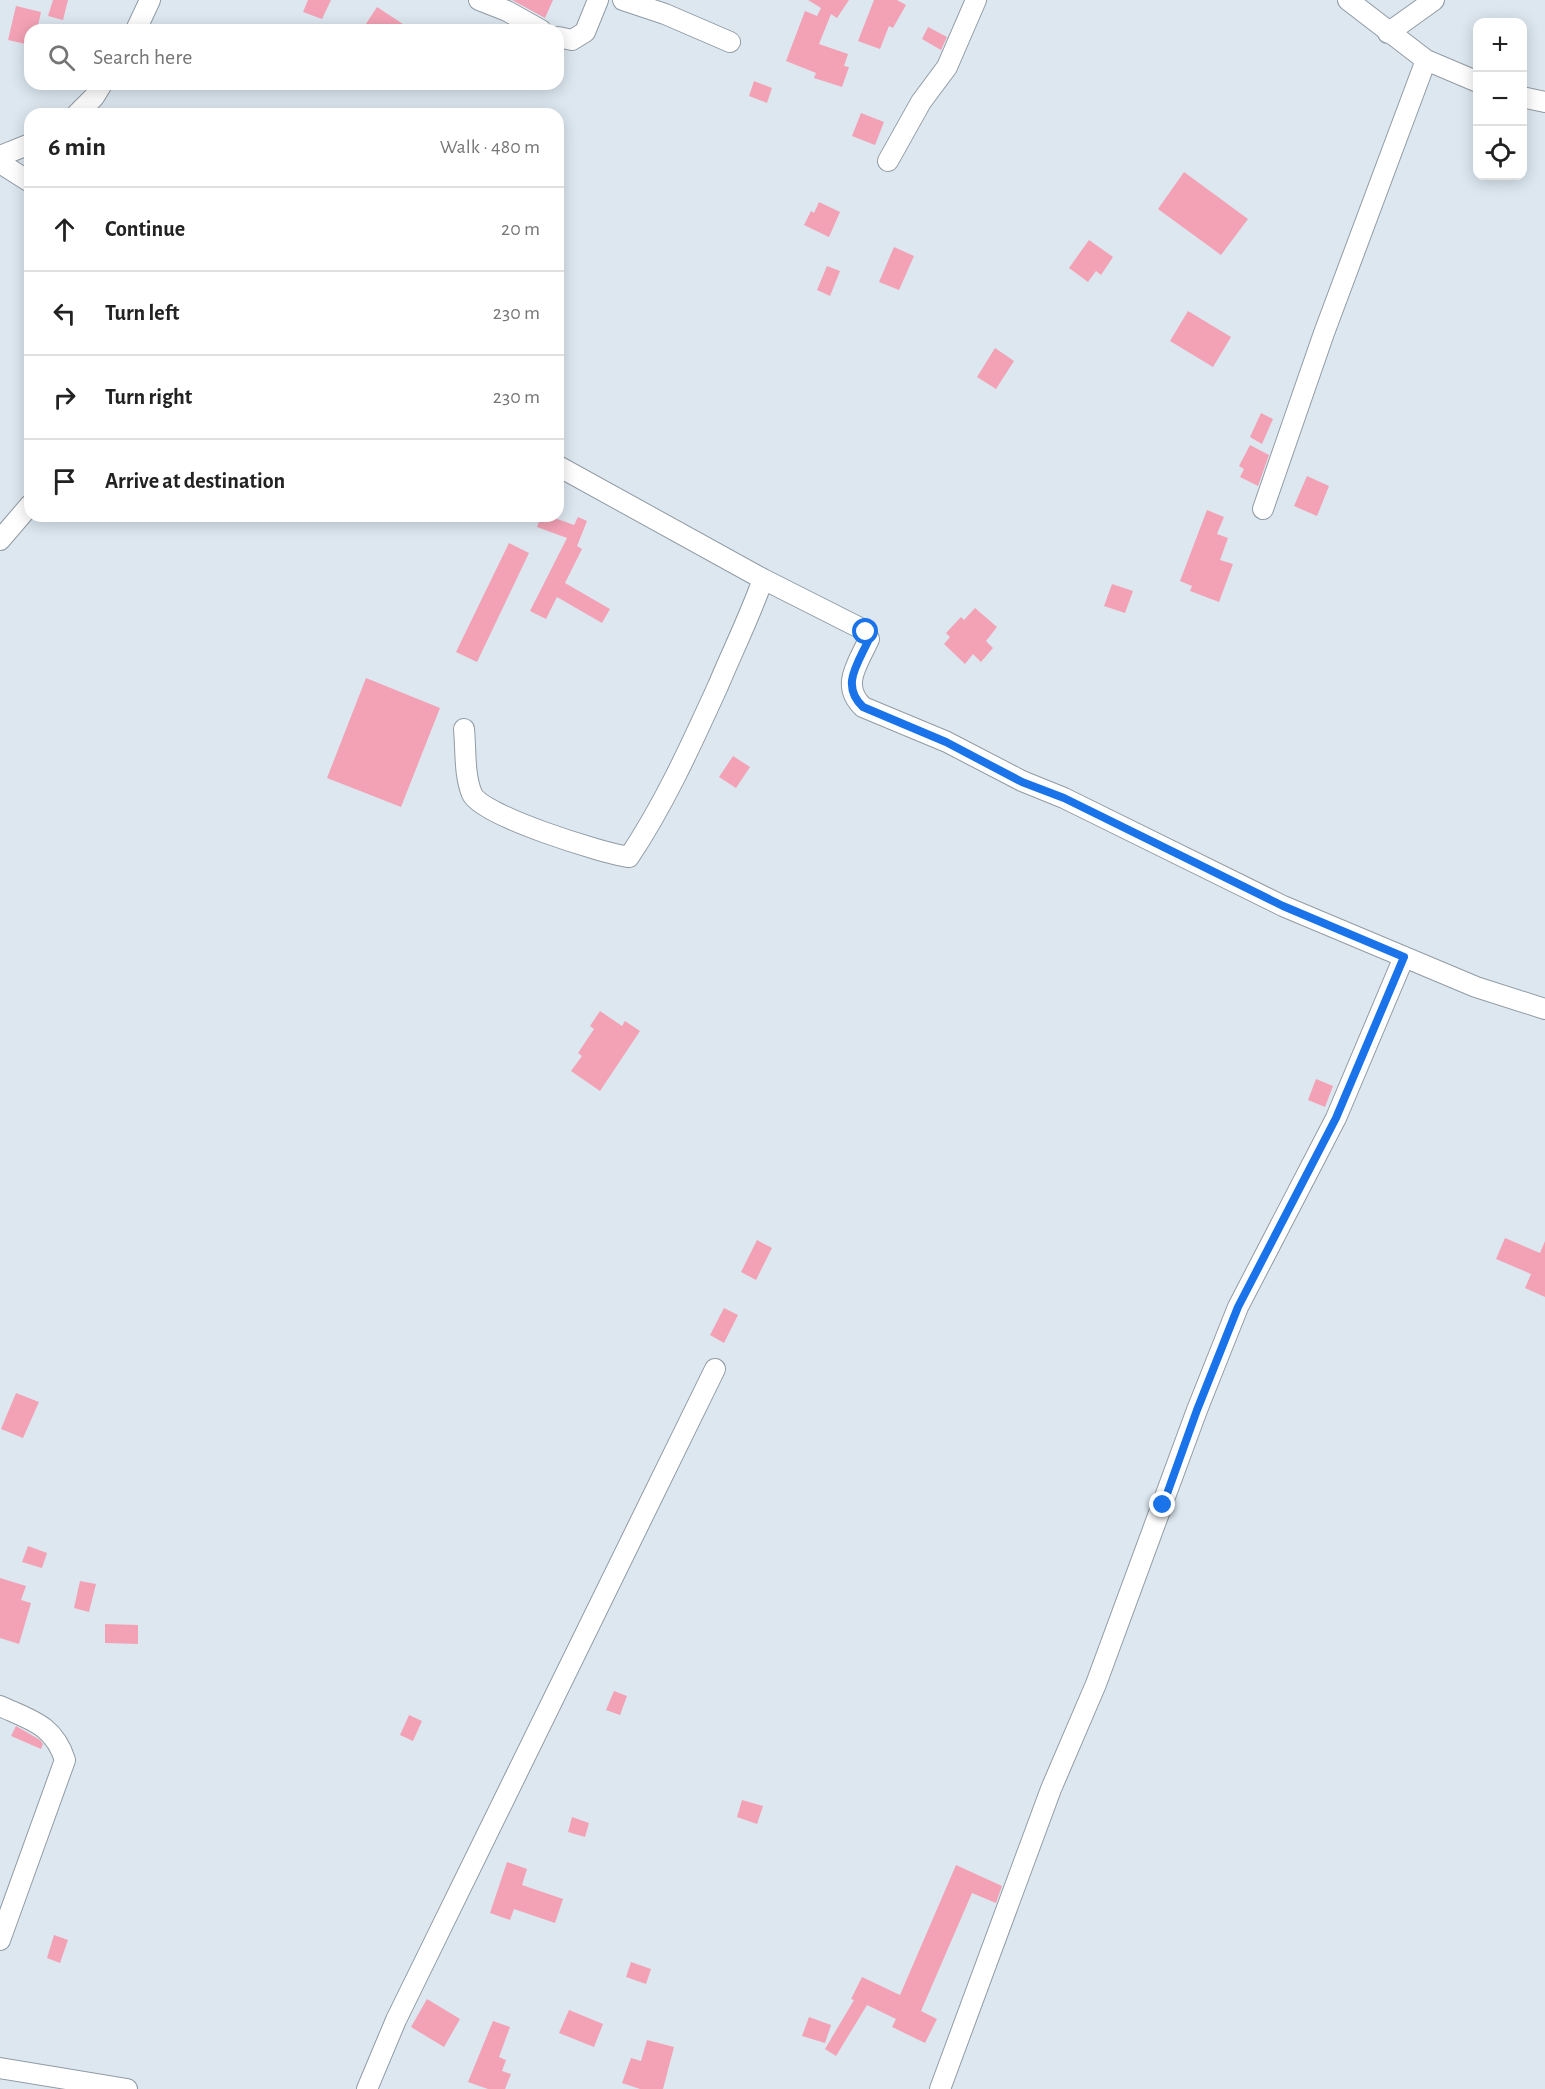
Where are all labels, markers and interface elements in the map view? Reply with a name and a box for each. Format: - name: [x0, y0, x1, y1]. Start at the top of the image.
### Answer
- map controls: [1473, 18, 1527, 180]
- button: +: [1473, 18, 1527, 72]
- search box: [24, 24, 564, 90]
- icon: search: [45, 41, 78, 74]
- text: Search here: [93, 46, 192, 68]
- button: −: [1473, 72, 1527, 126]
- button: locate: [1473, 126, 1527, 180]
- text: 6 min: [48, 134, 106, 160]
- text: Walk · 480 m: [440, 137, 540, 157]
- icon: ahead: [48, 213, 81, 246]
- text: Continue: [105, 218, 185, 240]
- text: 20 m: [501, 219, 540, 239]
- icon: left: [48, 297, 81, 330]
- text: Turn left: [105, 302, 179, 324]
- text: 230 m: [493, 303, 540, 323]
- icon: right: [48, 381, 81, 414]
- text: Turn right: [105, 386, 192, 408]
- text: 230 m: [493, 387, 540, 407]
- icon: arrive: [48, 465, 81, 498]
- text: Arrive at destination: [105, 470, 285, 492]
- route start: [852, 618, 878, 644]
- route end: [1149, 1491, 1175, 1517]

